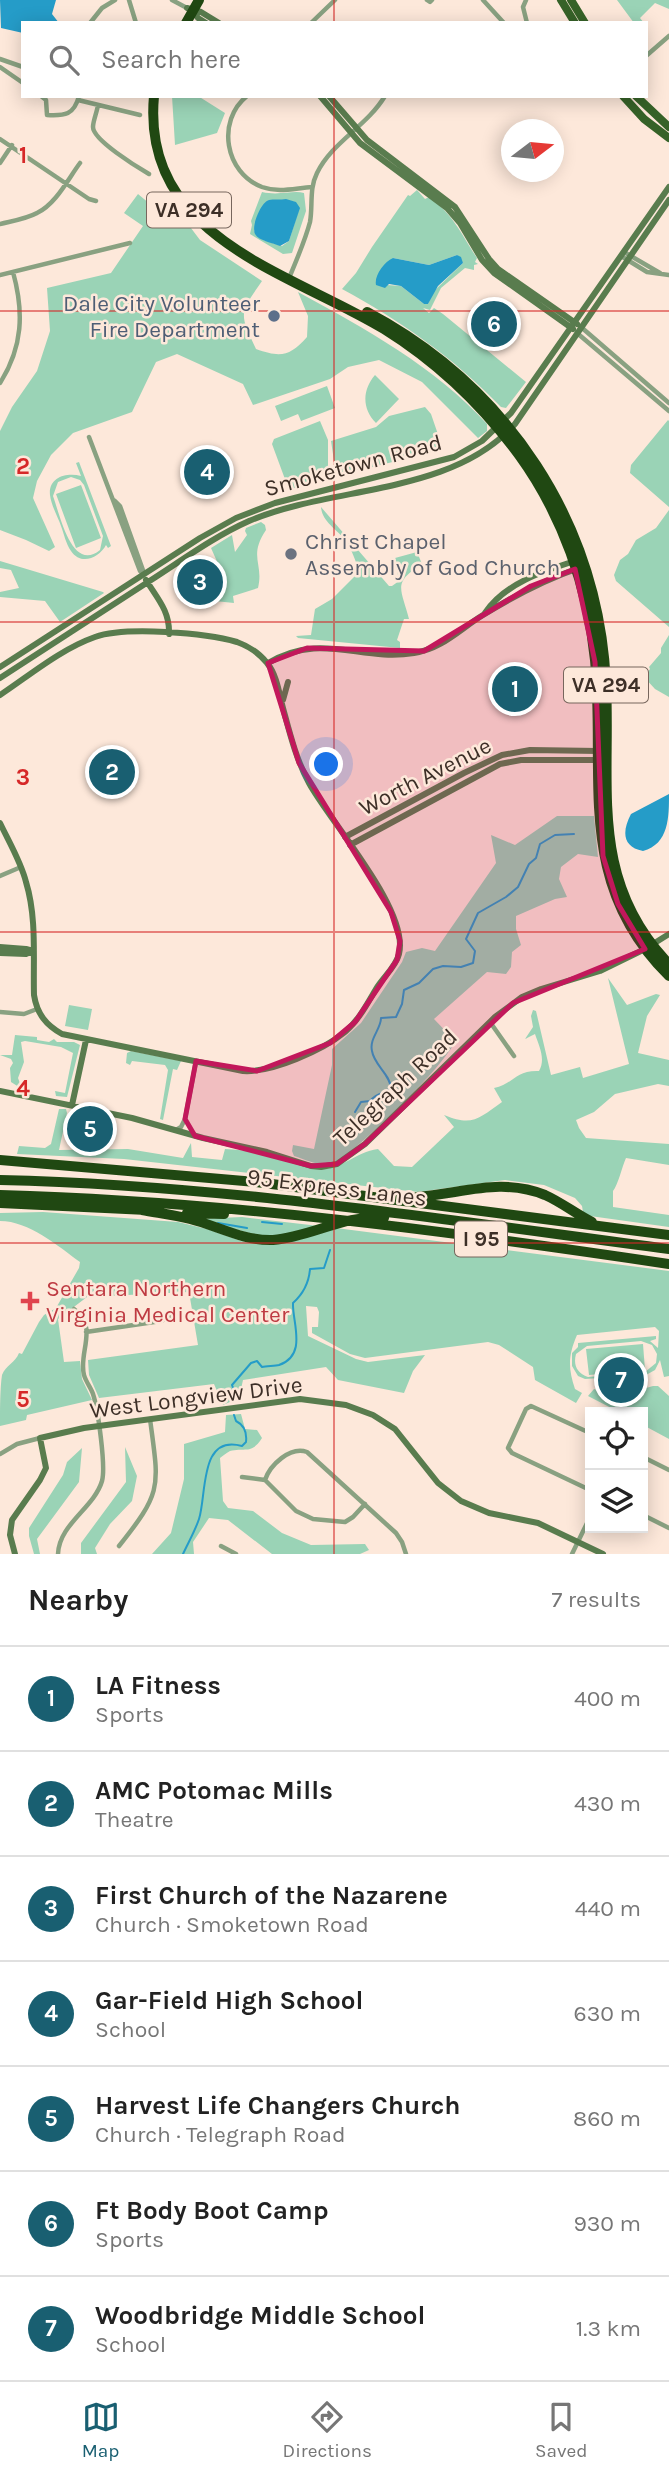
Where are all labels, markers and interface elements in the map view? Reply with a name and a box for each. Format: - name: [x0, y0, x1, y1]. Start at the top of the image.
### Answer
- search box: [21, 21, 648, 98]
- icon: search: [45, 41, 83, 79]
- text: Search here: [101, 44, 241, 75]
- north arrow: [501, 119, 564, 182]
- text: 1: [19, 142, 27, 169]
- road number: VA 294: [147, 192, 231, 228]
- place label: Dale City Volunteer Fire Department: [63, 290, 261, 343]
- pin: 6: [471, 298, 517, 350]
- marker: Dale City Volunteer Fire Department: [266, 308, 282, 324]
- street label: Smoketown Road: [261, 429, 445, 502]
- pin: 4: [184, 446, 230, 498]
- text: 2: [16, 453, 30, 480]
- place label: Christ Chapel Assembly of God Church: [305, 528, 560, 581]
- marker: Christ Chapel Assembly of God Church: [283, 546, 299, 562]
- pin: 3: [177, 556, 223, 608]
- pin: 1: [492, 663, 538, 715]
- road number: VA 294: [564, 668, 648, 702]
- street label: Worth Avenue: [355, 732, 496, 821]
- pin: 2: [89, 746, 135, 798]
- your location: [309, 747, 343, 781]
- text: 3: [16, 764, 30, 791]
- street label: Telegraph Road: [328, 1023, 463, 1152]
- text: 4: [16, 1075, 30, 1102]
- pin: 5: [67, 1103, 113, 1155]
- street label: 95 Express Lanes: [246, 1163, 428, 1212]
- road number: I 95: [455, 1222, 507, 1256]
- place label: Sentara Northern Virginia Medical Center: [46, 1275, 290, 1328]
- marker: Sentara Northern Virginia Medical Center: [20, 1291, 40, 1311]
- pin: 7: [598, 1354, 644, 1406]
- street label: West Longview Drive: [88, 1371, 304, 1424]
- text: 5: [16, 1386, 30, 1413]
- map controls: [585, 1407, 648, 1533]
- button: locate: [585, 1407, 648, 1470]
- button: layers: [585, 1470, 648, 1533]
- text: Nearby: [28, 1582, 128, 1618]
- text: 7 results: [551, 1586, 641, 1613]
- text: LA Fitness: [95, 1670, 221, 1701]
- text: 1: [47, 1685, 55, 1712]
- text: 400 m: [574, 1685, 641, 1712]
- text: Sports: [95, 1701, 164, 1728]
- text: AMC Potomac Mills: [95, 1775, 333, 1806]
- text: 2: [44, 1790, 58, 1817]
- text: 430 m: [574, 1790, 641, 1817]
- text: Theatre: [95, 1806, 174, 1833]
- text: First Church of the Nazarene: [95, 1880, 448, 1911]
- text: 3: [44, 1895, 58, 1922]
- text: 440 m: [575, 1895, 641, 1922]
- text: Church · Smoketown Road: [95, 1911, 369, 1938]
- text: Gar-Field High School: [95, 1985, 363, 2016]
- text: 4: [44, 2000, 58, 2027]
- text: 630 m: [574, 2000, 641, 2027]
- text: School: [95, 2016, 166, 2043]
- text: Harvest Life Changers Church: [95, 2090, 461, 2121]
- text: 5: [44, 2105, 58, 2132]
- text: 860 m: [573, 2105, 641, 2132]
- text: Church · Telegraph Road: [95, 2121, 346, 2148]
- text: Ft Body Boot Camp: [95, 2195, 329, 2226]
- text: 6: [44, 2210, 58, 2237]
- text: 930 m: [573, 2210, 641, 2237]
- text: Sports: [95, 2226, 164, 2253]
- text: Woodbridge Middle School: [95, 2300, 425, 2331]
- text: 7: [45, 2315, 57, 2342]
- text: 1.3 km: [576, 2315, 641, 2342]
- text: School: [95, 2331, 166, 2358]
- tab: Map: [82, 2398, 120, 2462]
- tab: Directions: [283, 2398, 372, 2462]
- tab: Saved: [535, 2398, 587, 2462]

